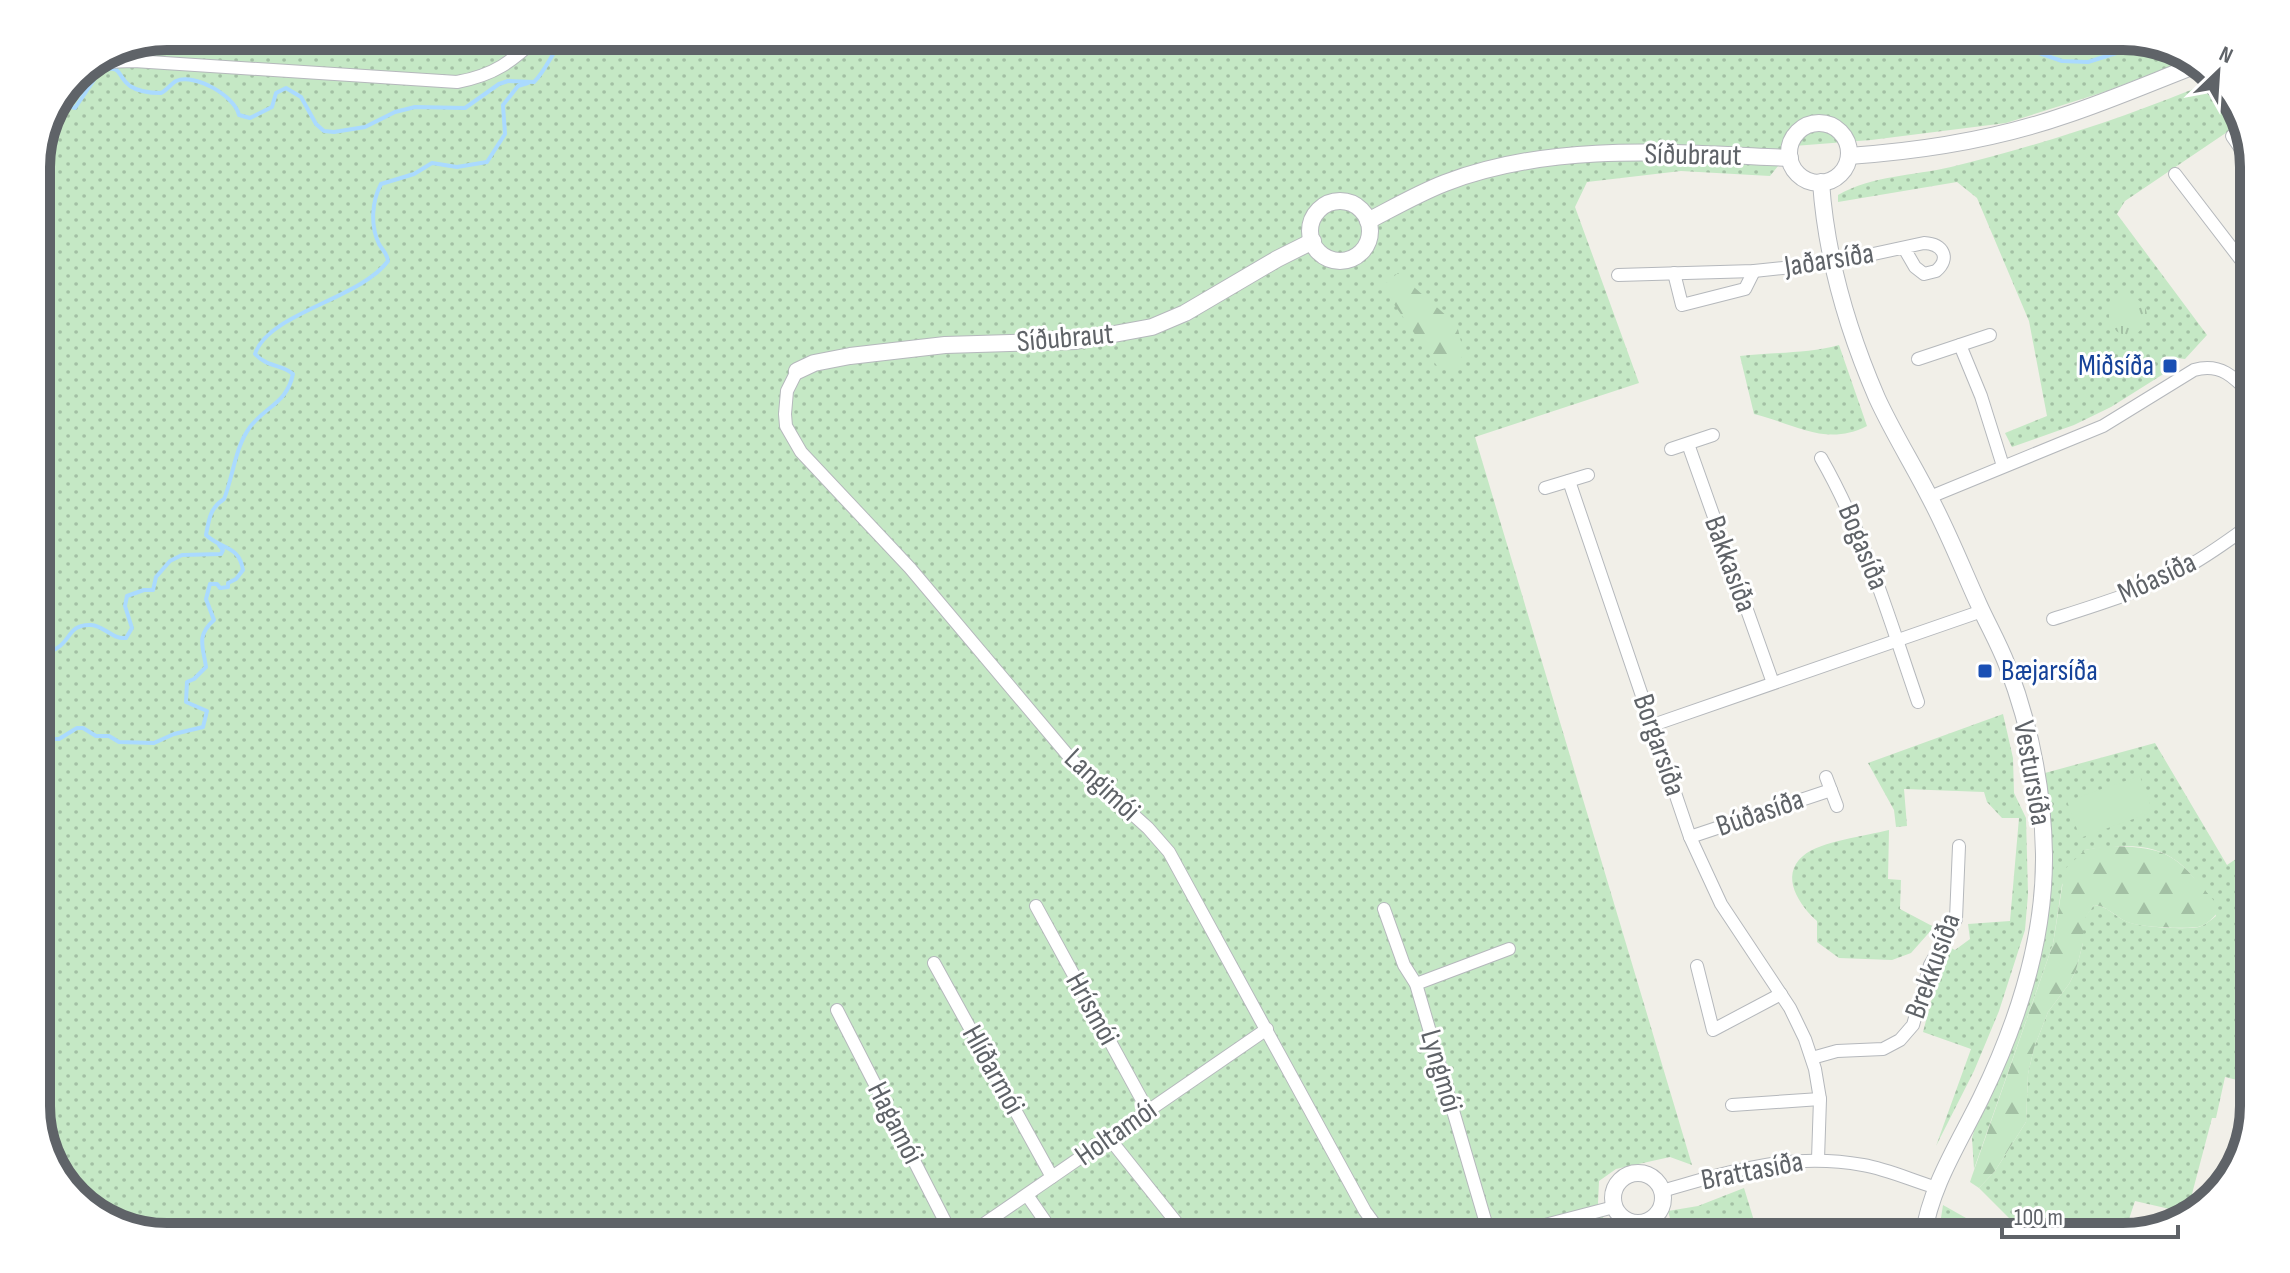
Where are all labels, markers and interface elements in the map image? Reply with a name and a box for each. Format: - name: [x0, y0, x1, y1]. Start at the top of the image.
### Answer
- north arrow: [2178, 32, 2258, 112]
- text: N: [2215, 41, 2237, 70]
- street label: Síðubraut: [1644, 136, 1742, 174]
- street label: Jaðarsíða: [1781, 235, 1876, 285]
- street label: Síðubraut: [1015, 316, 1115, 360]
- place label: Miðsíða: [2078, 348, 2154, 384]
- marker: Miðsíða: [2161, 357, 2179, 375]
- street label: Bogasíða: [1830, 499, 1896, 595]
- street label: Bakkasíða: [1696, 511, 1764, 617]
- street label: Móasíða: [2112, 544, 2202, 612]
- place label: Bæjarsíða: [2001, 653, 2098, 689]
- marker: Bæjarsíða: [1976, 662, 1994, 680]
- street label: Borgarsíða: [1625, 689, 1693, 801]
- street label: Vestursíða: [2005, 718, 2059, 828]
- street label: Langimói: [1057, 741, 1147, 829]
- street label: Búðasíða: [1712, 781, 1808, 845]
- street label: Brekkusíða: [1897, 908, 1969, 1024]
- street label: Hrísmói: [1057, 966, 1127, 1052]
- street label: Hlíðarmói: [954, 1019, 1032, 1121]
- street label: Lyngmói: [1412, 1026, 1470, 1116]
- street label: Hagamói: [859, 1076, 931, 1170]
- street label: Holtamói: [1068, 1092, 1164, 1174]
- street label: Brattasíða: [1698, 1144, 1806, 1198]
- scale bar: [2002, 1189, 2178, 1239]
- text: 100 m: [2014, 1203, 2063, 1232]

